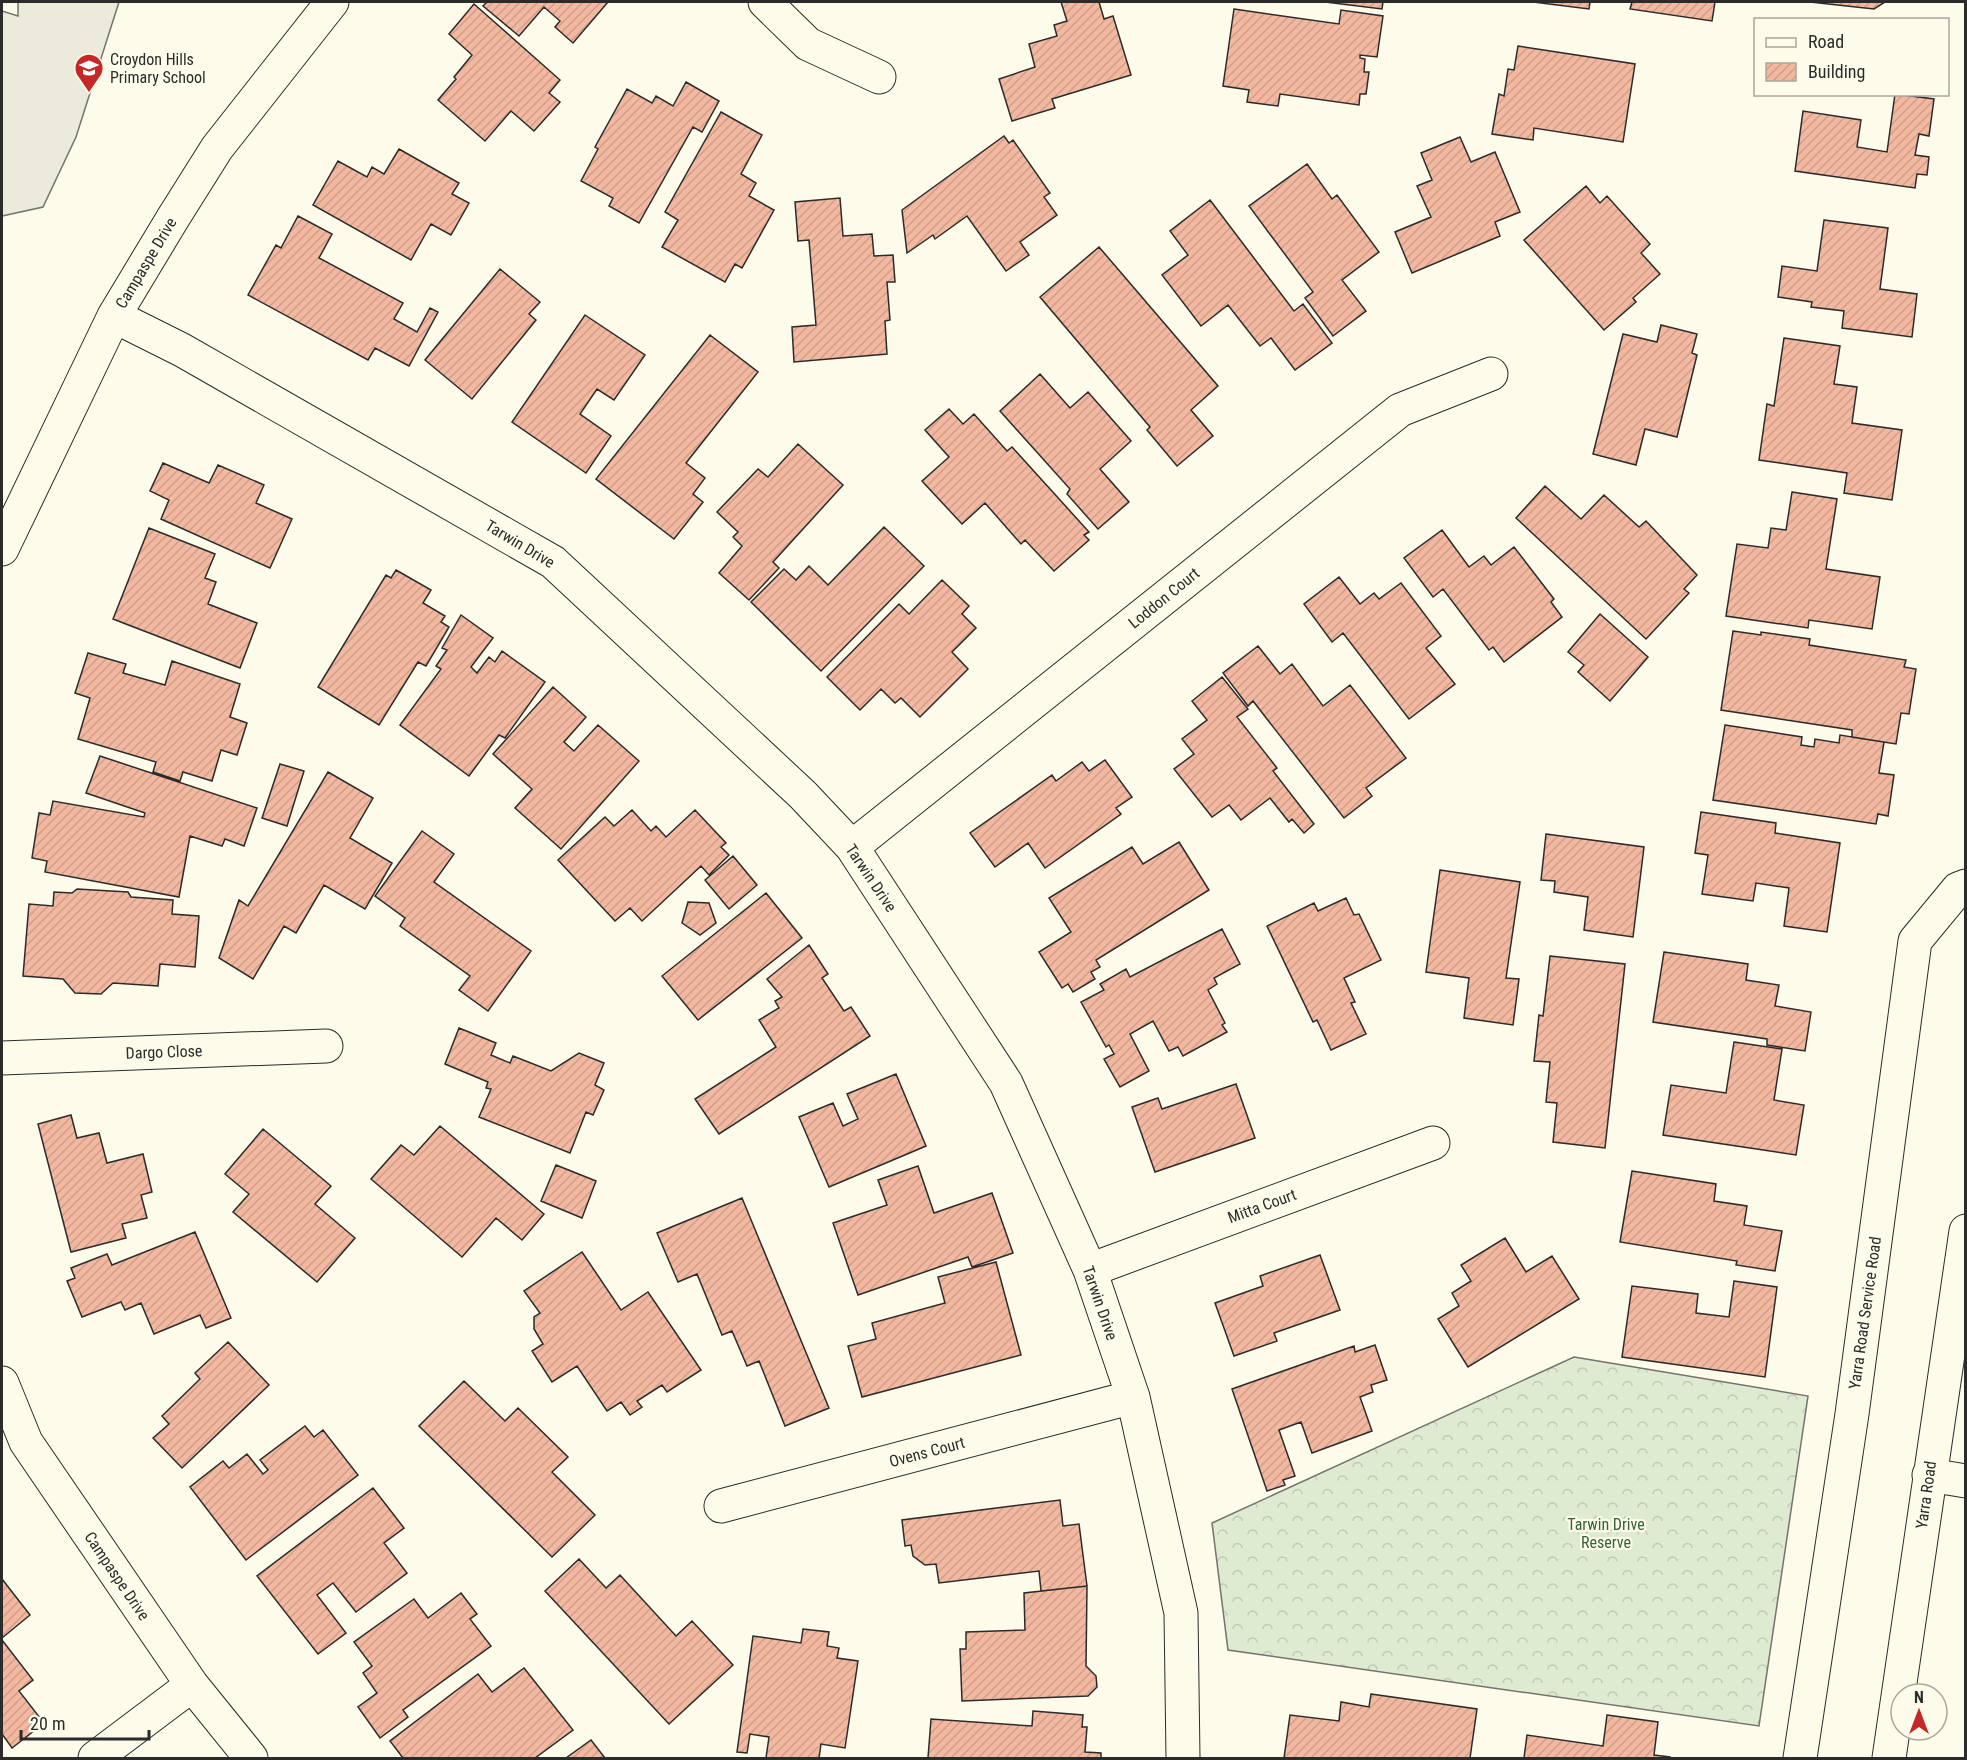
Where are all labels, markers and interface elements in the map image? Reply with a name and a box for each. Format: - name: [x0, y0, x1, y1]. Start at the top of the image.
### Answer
- legend: [1754, 18, 1949, 96]
- text: Road: [1808, 31, 1844, 52]
- place label: Croydon Hills Primary School: [110, 50, 206, 87]
- school or university icon: Croydon Hills Primary School: [73, 52, 105, 94]
- text: Building: [1808, 61, 1865, 82]
- street label: Campaspe Drive: [111, 214, 181, 312]
- street label: Tarwin Drive: [482, 516, 558, 572]
- street label: Loddon Court: [1125, 563, 1204, 632]
- street label: Tarwin Drive: [841, 841, 901, 915]
- street label: Dargo Close: [125, 1041, 203, 1063]
- street label: Mitta Court: [1225, 1185, 1299, 1227]
- street label: Yarra Road Service Road: [1845, 1235, 1885, 1391]
- street label: Tarwin Drive: [1078, 1263, 1122, 1343]
- street label: Ovens Court: [887, 1433, 967, 1471]
- street label: Yarra Road: [1912, 1460, 1940, 1530]
- park label: Tarwin Drive Reserve: [1567, 1515, 1645, 1552]
- street label: Campaspe Drive: [80, 1528, 154, 1624]
- north arrow: [1889, 1682, 1949, 1742]
- text: N: [1914, 1688, 1924, 1707]
- scale bar: [21, 1703, 148, 1741]
- text: 20 m: [30, 1713, 65, 1734]

